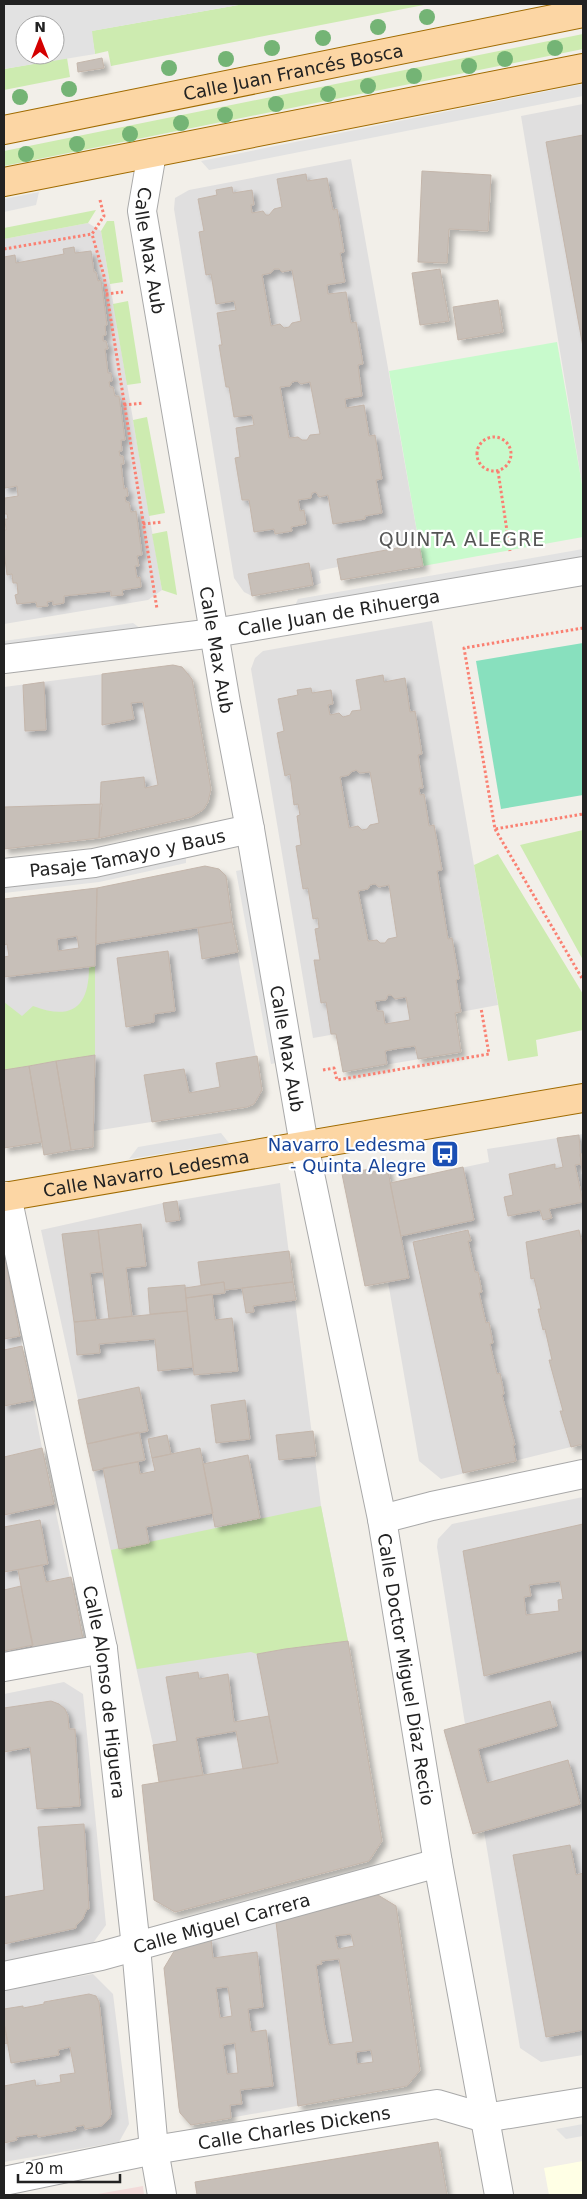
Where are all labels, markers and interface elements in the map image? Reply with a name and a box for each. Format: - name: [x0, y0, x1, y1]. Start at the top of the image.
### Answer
- north arrow: [15, 15, 65, 65]
- text: N: [34, 19, 46, 35]
- street label: Calle Juan Francés Bosca: [181, 39, 405, 104]
- street label: Calle Max Aub: [132, 185, 170, 316]
- district label: QUINTA ALEGRE: [379, 528, 545, 550]
- street label: Calle Max Aub: [196, 585, 238, 715]
- street label: Calle Juan de Rihuerga: [236, 585, 441, 639]
- street label: Pasaje Tamayo y Baus: [28, 824, 227, 881]
- street label: Calle Max Aub: [266, 983, 309, 1114]
- place label: Navarro Ledesma - Quinta Alegre: [268, 1134, 426, 1176]
- bus stop icon: Navarro Ledesma - Quinta Alegre: [430, 1139, 460, 1169]
- street label: Calle Navarro Ledesma: [41, 1145, 251, 1201]
- street label: Calle Doctor Miguel Díaz Recio: [374, 1531, 439, 1807]
- street label: Calle Alonso de Higuera: [79, 1583, 130, 1800]
- street label: Calle Miguel Carrera: [130, 1888, 312, 1957]
- street label: Calle Charles Dickens: [196, 2101, 392, 2153]
- scale bar: [18, 2152, 120, 2184]
- text: 20 m: [25, 2160, 63, 2178]

